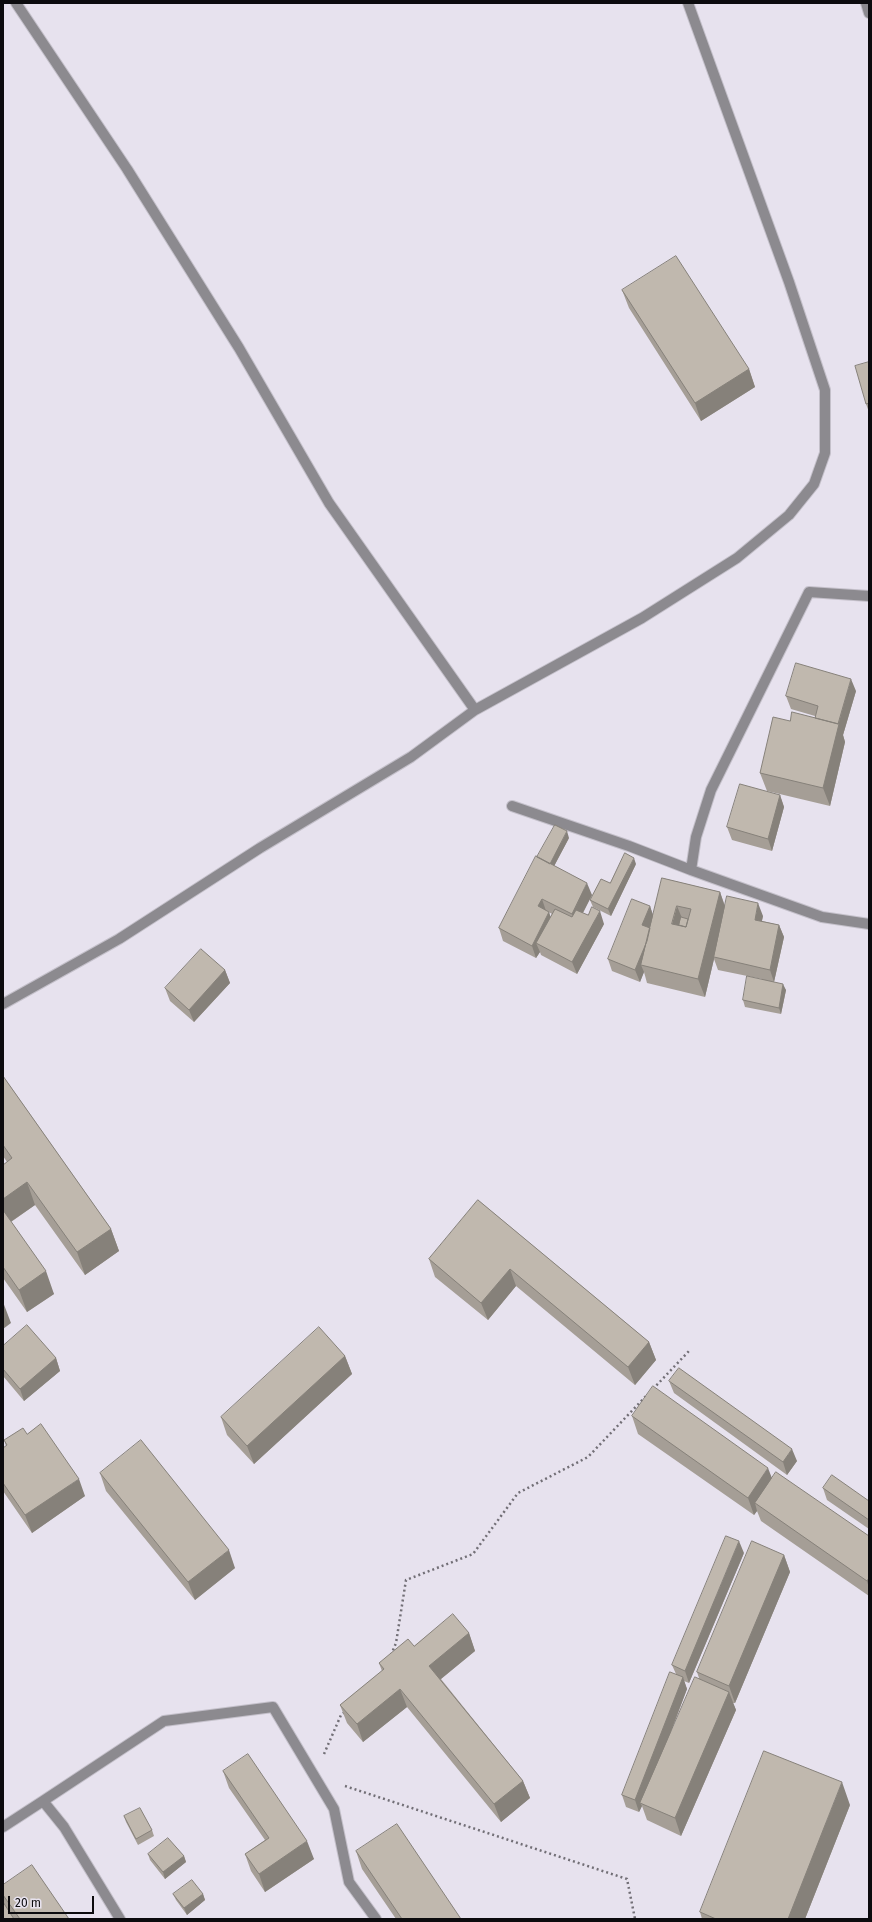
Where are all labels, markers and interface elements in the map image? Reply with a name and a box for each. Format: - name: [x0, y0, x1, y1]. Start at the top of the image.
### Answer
- scale bar: [10, 1888, 96, 1914]
- text: 20 m: [15, 1896, 41, 1910]

